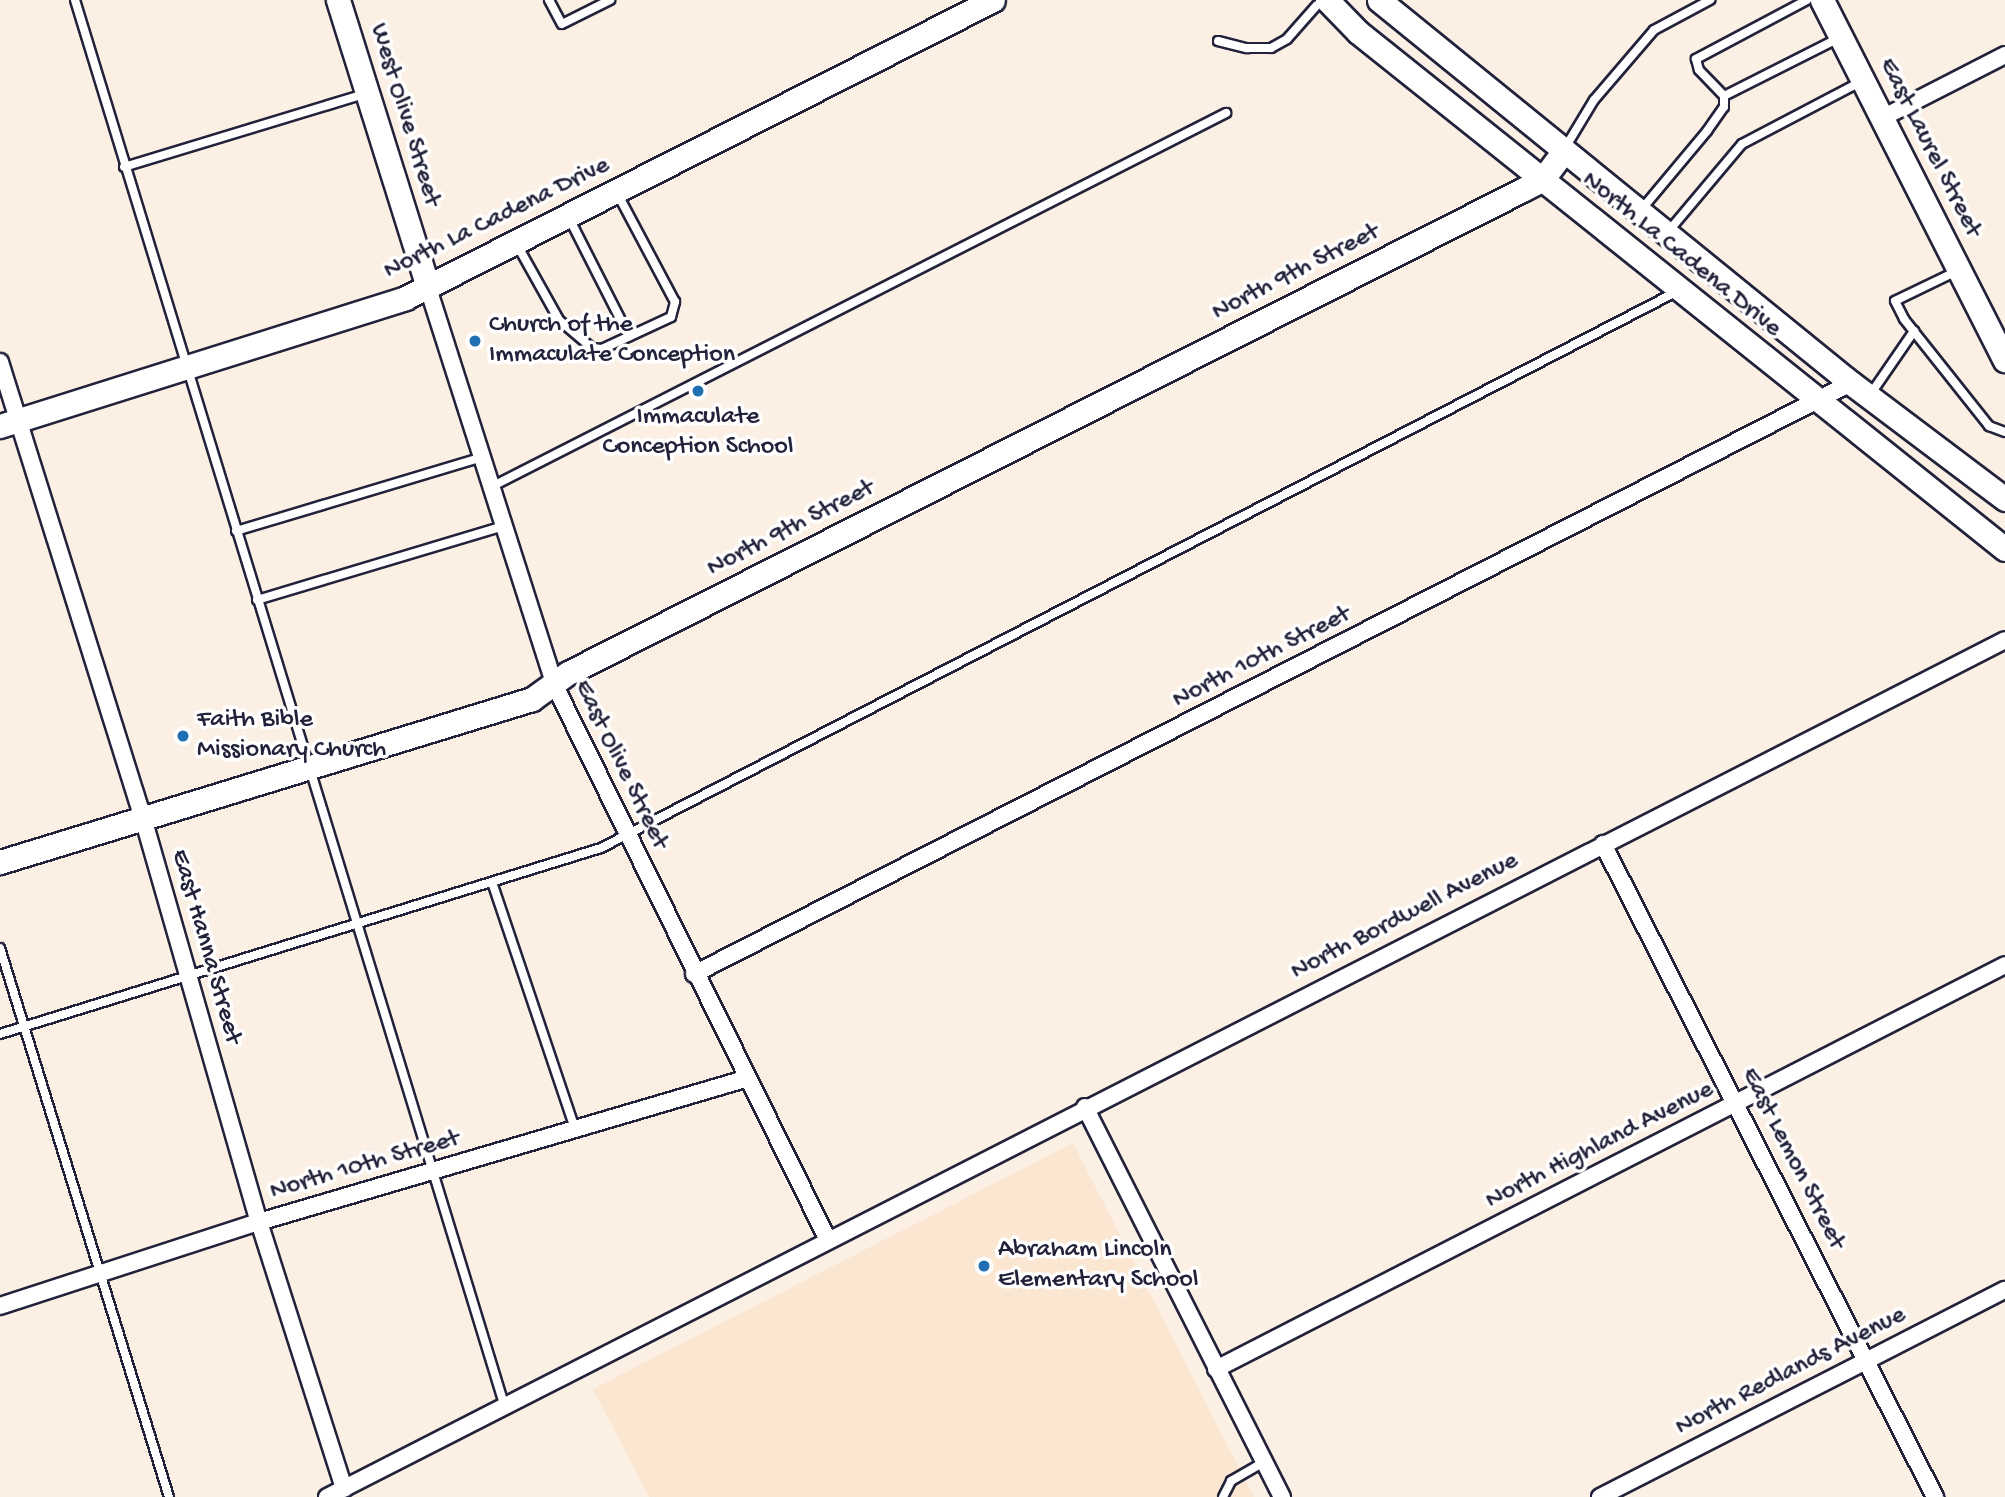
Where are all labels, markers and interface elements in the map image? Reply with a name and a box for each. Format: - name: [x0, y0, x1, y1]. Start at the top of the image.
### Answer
- street label: West Olive Street: [361, 20, 447, 210]
- street label: East Laurel Street: [1870, 53, 1988, 243]
- street label: North La Cadena Drive: [379, 151, 615, 287]
- street label: North La Cadena Drive: [1575, 165, 1787, 345]
- street label: North 9th Street: [1207, 217, 1385, 329]
- place label: Church of the Immaculate Conception: [489, 310, 735, 372]
- marker: Church of the Immaculate Conception: [467, 333, 483, 349]
- marker: Immaculate Conception School: [690, 383, 706, 399]
- place label: Immaculate Conception School: [603, 402, 793, 464]
- street label: North 9th Street: [702, 473, 880, 585]
- street label: North 10th Street: [1168, 600, 1356, 716]
- street label: East Olive Street: [566, 675, 674, 855]
- place label: Faith Bible Missionary Church: [197, 705, 386, 766]
- marker: Faith Bible Missionary Church: [175, 728, 191, 744]
- street label: East Hanna Street: [162, 846, 248, 1048]
- street label: North Bordwell Avenue: [1286, 846, 1524, 988]
- street label: East Lemon Street: [1733, 1063, 1851, 1255]
- street label: North Highland Avenue: [1481, 1075, 1719, 1217]
- street label: North 10th Street: [267, 1124, 463, 1208]
- place label: Abraham Lincoln Elementary School: [998, 1235, 1198, 1296]
- marker: Abraham Lincoln Elementary School: [976, 1258, 992, 1274]
- street label: North Redlands Avenue: [1671, 1300, 1911, 1444]

